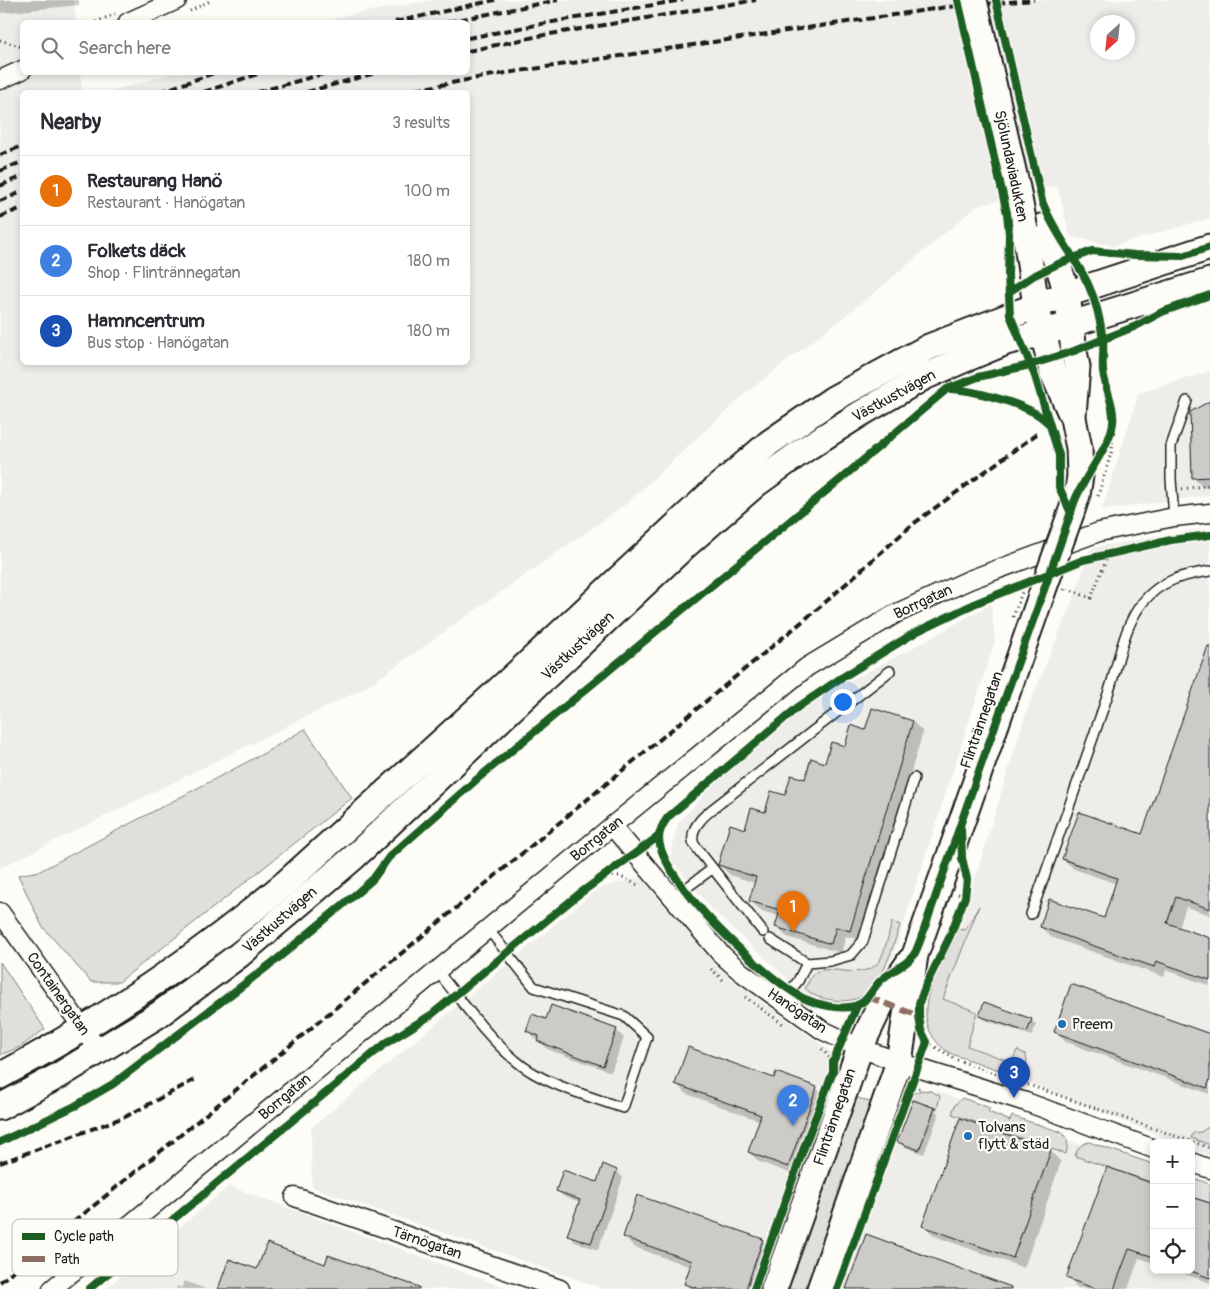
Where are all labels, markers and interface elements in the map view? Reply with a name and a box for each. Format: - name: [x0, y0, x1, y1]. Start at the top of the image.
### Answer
- north arrow: [1090, 15, 1135, 60]
- search box: [20, 20, 470, 75]
- icon: search: [38, 34, 66, 62]
- text: Search here: [78, 36, 171, 60]
- text: Nearby: [40, 109, 101, 136]
- street label: Sjölundaviadukten: [990, 109, 1032, 223]
- text: 3 results: [392, 113, 450, 133]
- text: Restaurang Hanö: [87, 169, 222, 193]
- text: 1: [53, 181, 59, 201]
- text: 100 m: [404, 181, 450, 201]
- text: Restaurant · Hanögatan: [87, 193, 245, 213]
- text: Folkets däck: [87, 239, 186, 263]
- text: 2: [52, 251, 60, 271]
- text: 180 m: [407, 251, 450, 271]
- text: Shop · Flintrännegatan: [87, 263, 241, 283]
- text: Hamncentrum: [87, 309, 205, 333]
- text: 3: [52, 321, 60, 341]
- text: 180 m: [407, 321, 450, 341]
- text: Bus stop · Hanögatan: [87, 333, 229, 353]
- street label: Västkustvägen: [849, 365, 939, 427]
- street label: Borrgatan: [891, 580, 955, 624]
- street label: Västkustvägen: [538, 608, 618, 684]
- street label: Flintrännegatan: [956, 669, 1008, 771]
- your location: [830, 689, 856, 715]
- street label: Borrgatan: [567, 812, 627, 866]
- street label: Västkustvägen: [239, 883, 321, 957]
- pin: 1: [777, 891, 809, 932]
- street label: Containergatan: [22, 949, 94, 1039]
- street label: Hanögatan: [764, 984, 830, 1038]
- place label: Preem: [1072, 1015, 1113, 1034]
- marker: Preem: [1056, 1018, 1068, 1030]
- pin: 3: [998, 1057, 1030, 1098]
- street label: Flintrännegatan: [809, 1066, 861, 1168]
- street label: Borrgatan: [255, 1070, 315, 1124]
- pin: 2: [777, 1085, 809, 1126]
- place label: Tolvans flytt & städ: [978, 1118, 1049, 1154]
- marker: Tolvans flytt & städ: [962, 1130, 974, 1142]
- map controls: [1150, 1139, 1195, 1274]
- button: +: [1150, 1139, 1195, 1184]
- button: −: [1150, 1184, 1195, 1229]
- legend: [12, 1219, 178, 1276]
- street label: Tärnögatan: [390, 1222, 464, 1264]
- text: Cycle path: [54, 1228, 114, 1245]
- button: locate: [1150, 1229, 1195, 1274]
- text: Path: [54, 1251, 79, 1268]

